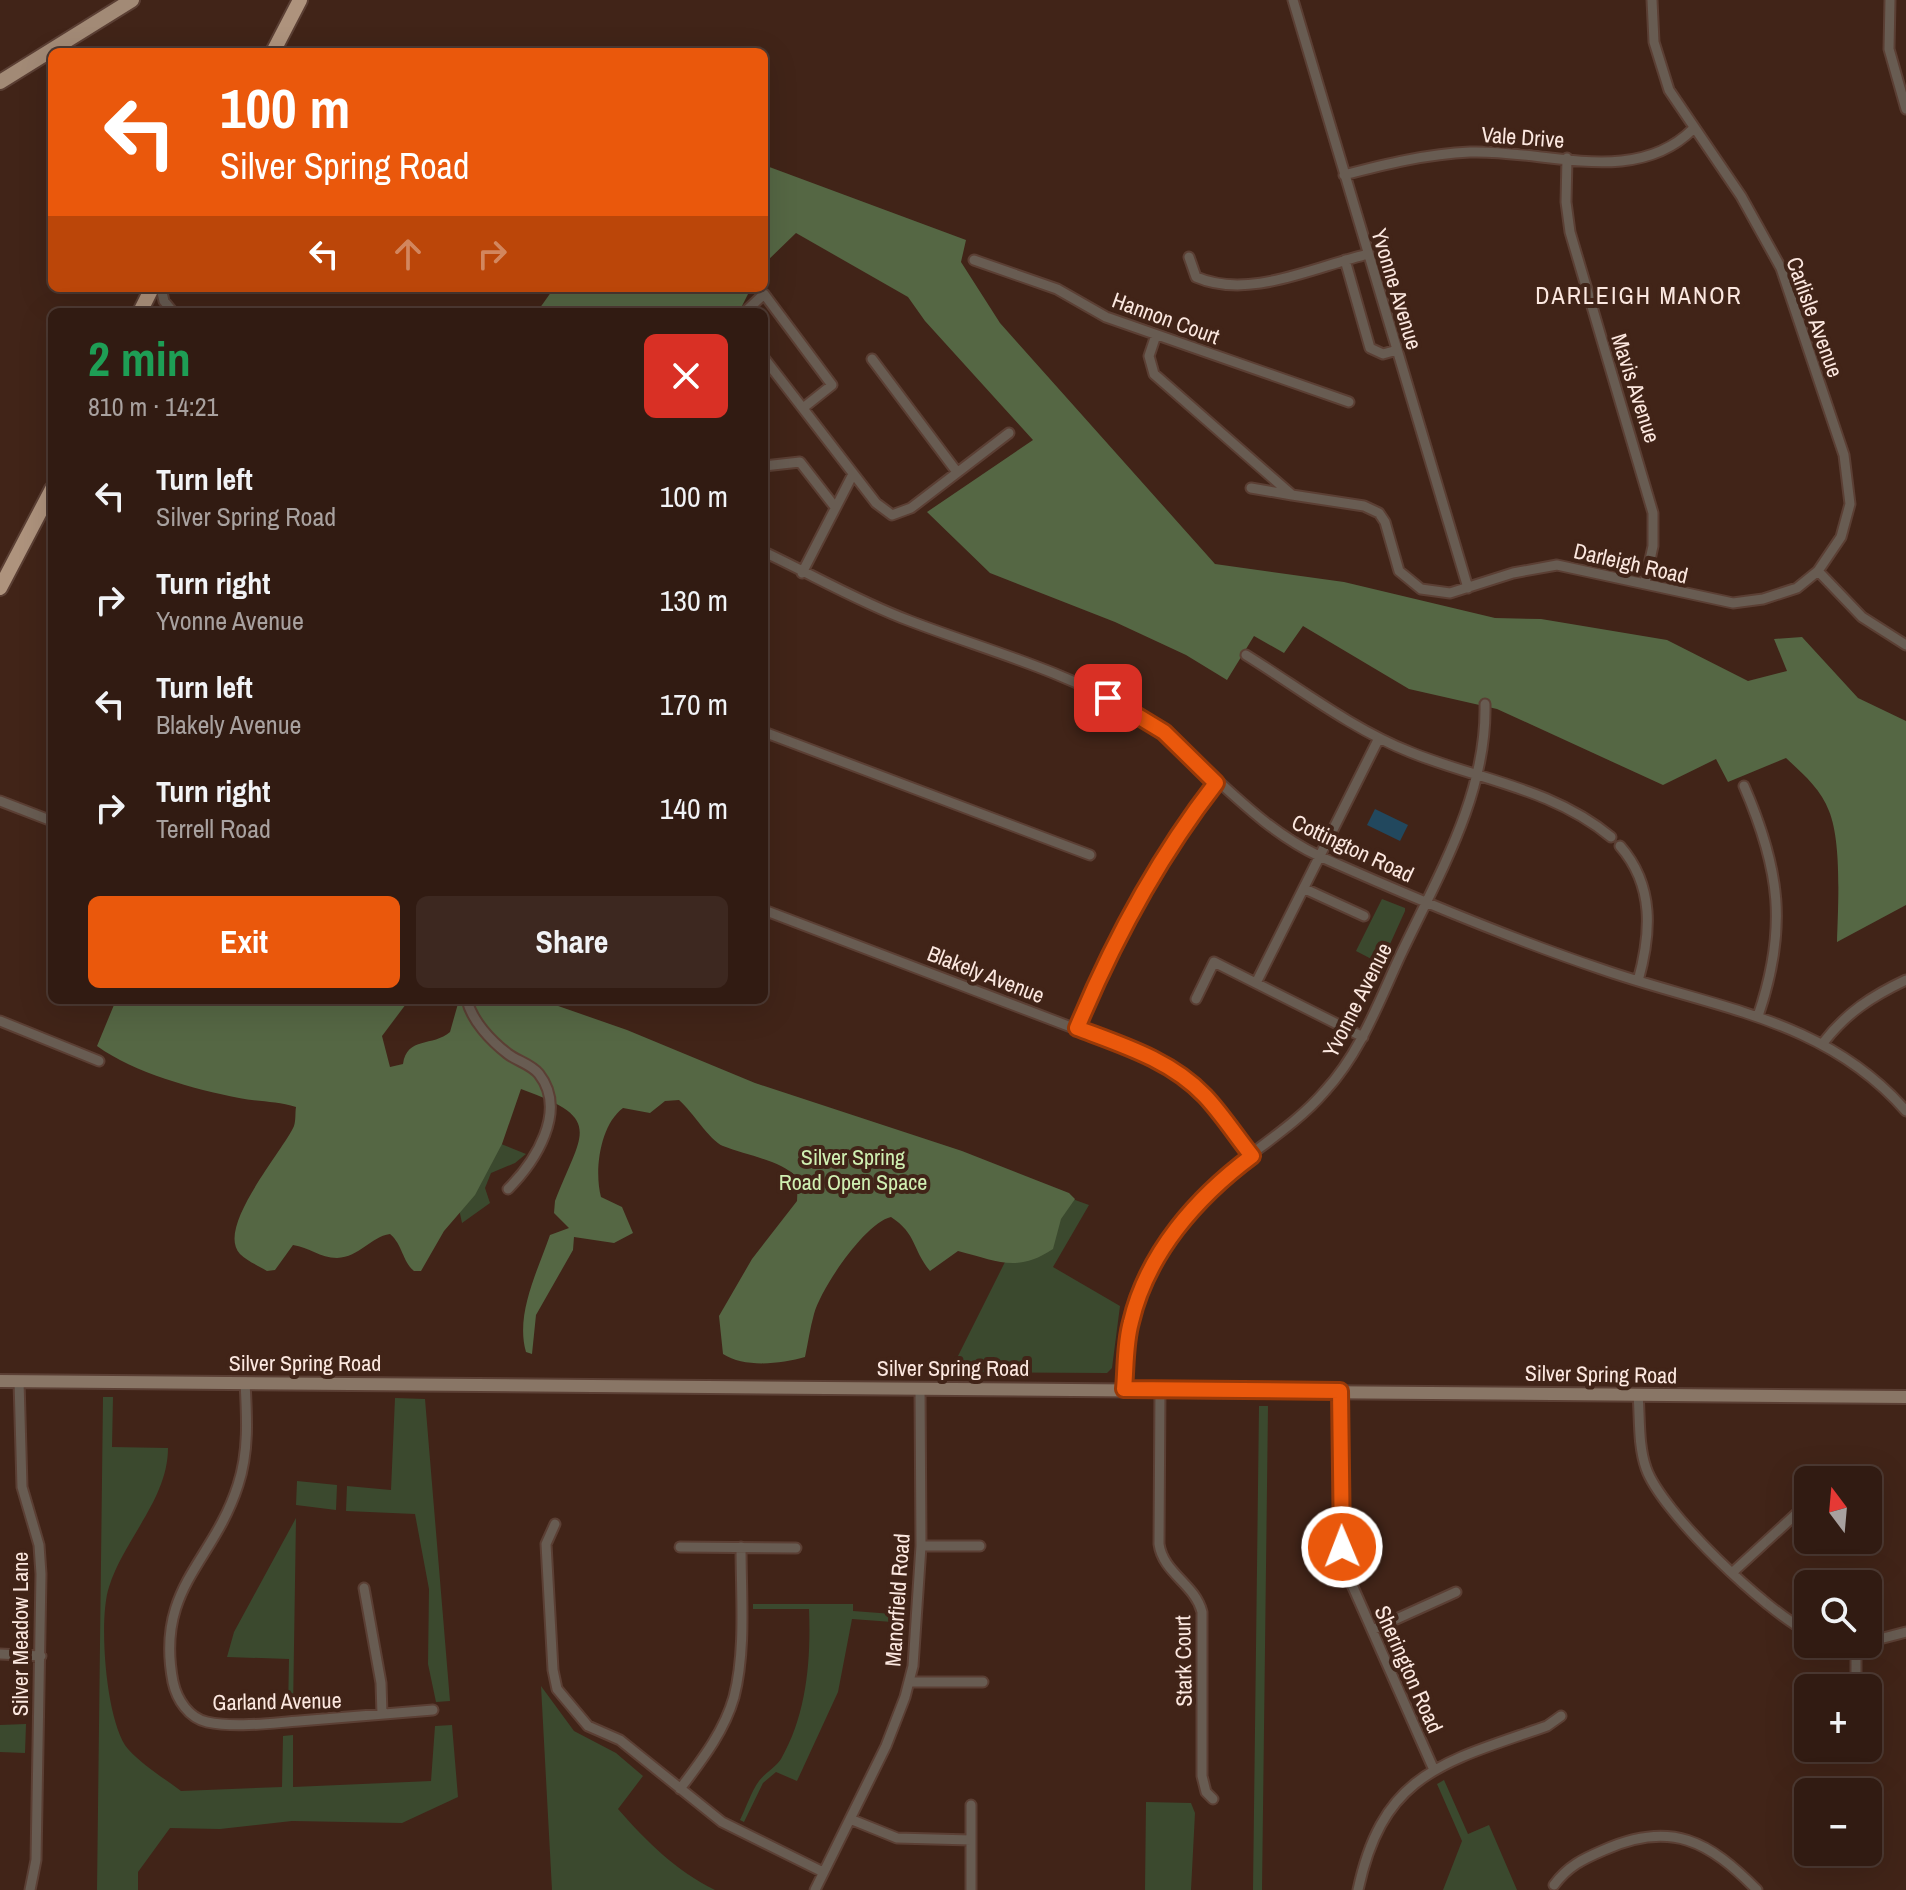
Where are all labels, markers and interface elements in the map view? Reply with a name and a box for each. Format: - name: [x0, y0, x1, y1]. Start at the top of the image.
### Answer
- text: 100 m: [220, 70, 350, 145]
- icon: left: [88, 80, 192, 184]
- street label: Vale Drive: [1481, 119, 1565, 155]
- text: Silver Spring Road: [220, 142, 469, 190]
- street label: Yvonne Avenue: [1364, 225, 1430, 353]
- icon: left: [302, 232, 346, 276]
- icon: ahead: [386, 232, 430, 276]
- icon: right: [470, 232, 514, 276]
- street label: Carlisle Avenue: [1779, 253, 1851, 381]
- district label: DARLEIGH MANOR: [1535, 279, 1743, 311]
- street label: Hannon Court: [1108, 285, 1224, 351]
- text: 2 min: [88, 326, 191, 391]
- street label: Mavis Avenue: [1604, 330, 1668, 446]
- button: close: [644, 334, 728, 418]
- text: 810 m · 14:21: [88, 389, 218, 424]
- text: Turn left: [156, 459, 253, 499]
- icon: left: [88, 474, 132, 518]
- text: 100 m: [660, 476, 728, 516]
- text: Silver Spring Road: [156, 499, 336, 534]
- street label: Darleigh Road: [1571, 535, 1691, 591]
- text: Turn right: [156, 563, 270, 603]
- icon: right: [88, 578, 132, 622]
- text: 130 m: [660, 580, 728, 620]
- text: Yvonne Avenue: [156, 603, 304, 638]
- pin: [1074, 664, 1142, 732]
- text: Turn left: [156, 667, 253, 707]
- icon: arrive: [1086, 676, 1130, 720]
- icon: left: [88, 682, 132, 726]
- text: 170 m: [660, 684, 728, 724]
- text: Blakely Avenue: [156, 707, 301, 742]
- text: Turn right: [156, 771, 270, 811]
- icon: right: [88, 786, 132, 830]
- text: 140 m: [660, 788, 728, 828]
- street label: Cottington Road: [1287, 807, 1419, 889]
- text: Terrell Road: [156, 811, 271, 846]
- button: Exit: [88, 896, 400, 988]
- button: Share: [416, 896, 728, 988]
- street label: Yvonne Avenue: [1315, 937, 1399, 1063]
- street label: Blakely Avenue: [923, 938, 1049, 1010]
- park label: Silver Spring Road Open Space: [779, 1142, 927, 1197]
- street label: Silver Spring Road: [229, 1348, 381, 1378]
- street label: Silver Spring Road: [877, 1353, 1029, 1383]
- street label: Silver Spring Road: [1525, 1358, 1677, 1390]
- north arrow: [1794, 1466, 1882, 1554]
- map controls: [1794, 1466, 1882, 1866]
- position arrow: [1300, 1505, 1384, 1589]
- street label: Manorfield Road: [877, 1532, 917, 1668]
- street label: Silver Meadow Lane: [5, 1552, 35, 1716]
- button: search: [1794, 1570, 1882, 1658]
- street label: Sherington Road: [1368, 1601, 1450, 1737]
- street label: Stark Court: [1167, 1615, 1199, 1707]
- button: +: [1794, 1674, 1882, 1762]
- street label: Garland Avenue: [212, 1685, 342, 1717]
- button: −: [1794, 1778, 1882, 1866]

